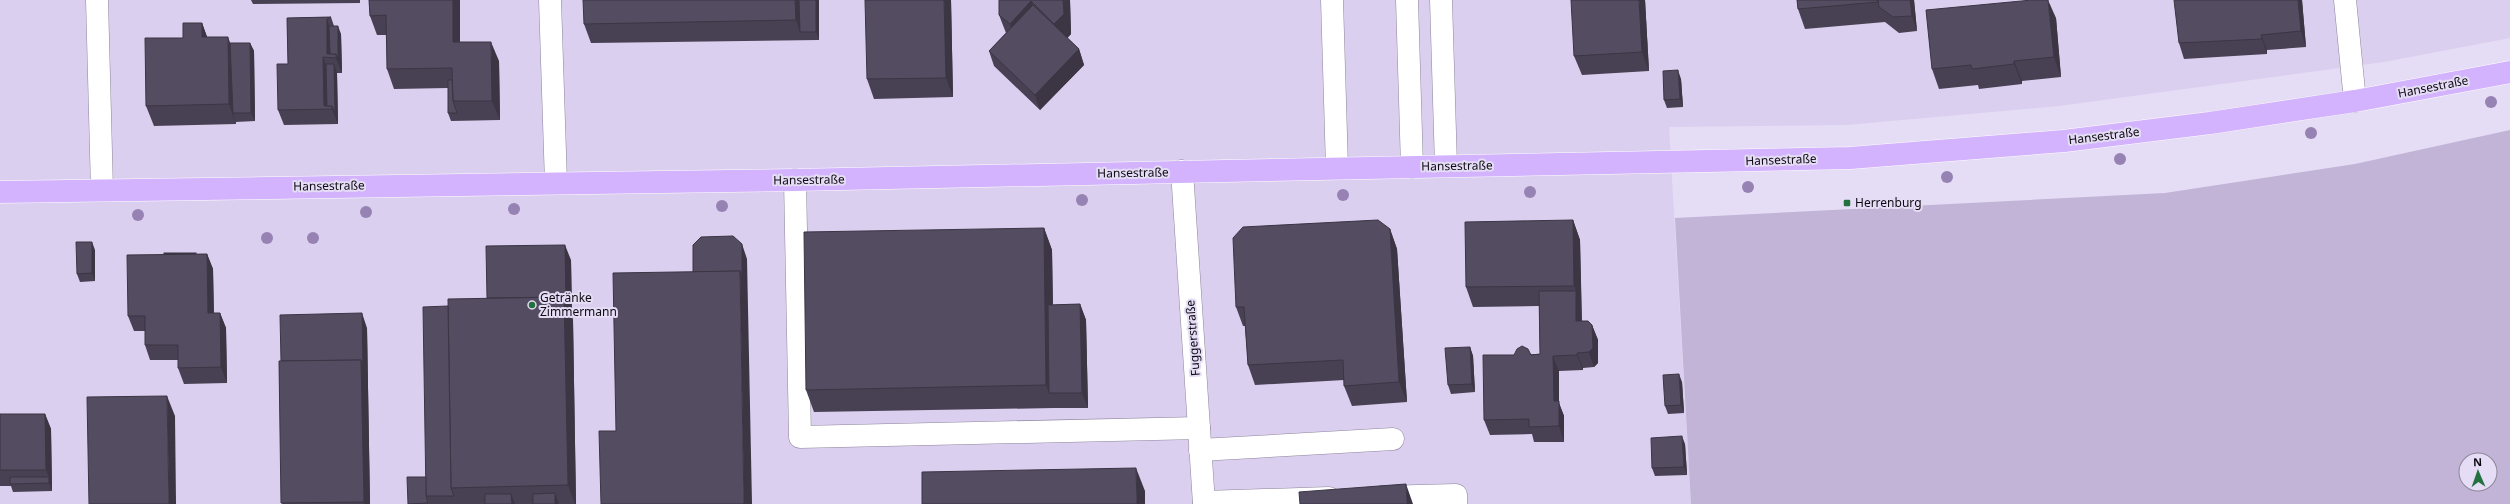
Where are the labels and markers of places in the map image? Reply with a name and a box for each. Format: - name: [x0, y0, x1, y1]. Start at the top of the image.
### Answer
- place label: Herrenburg: [1855, 194, 1922, 211]
- marker: Herrenburg: [1842, 198, 1852, 208]
- place label: Getränke Zimmermann: [540, 289, 617, 320]
- marker: Getränke Zimmermann: [527, 300, 537, 310]

